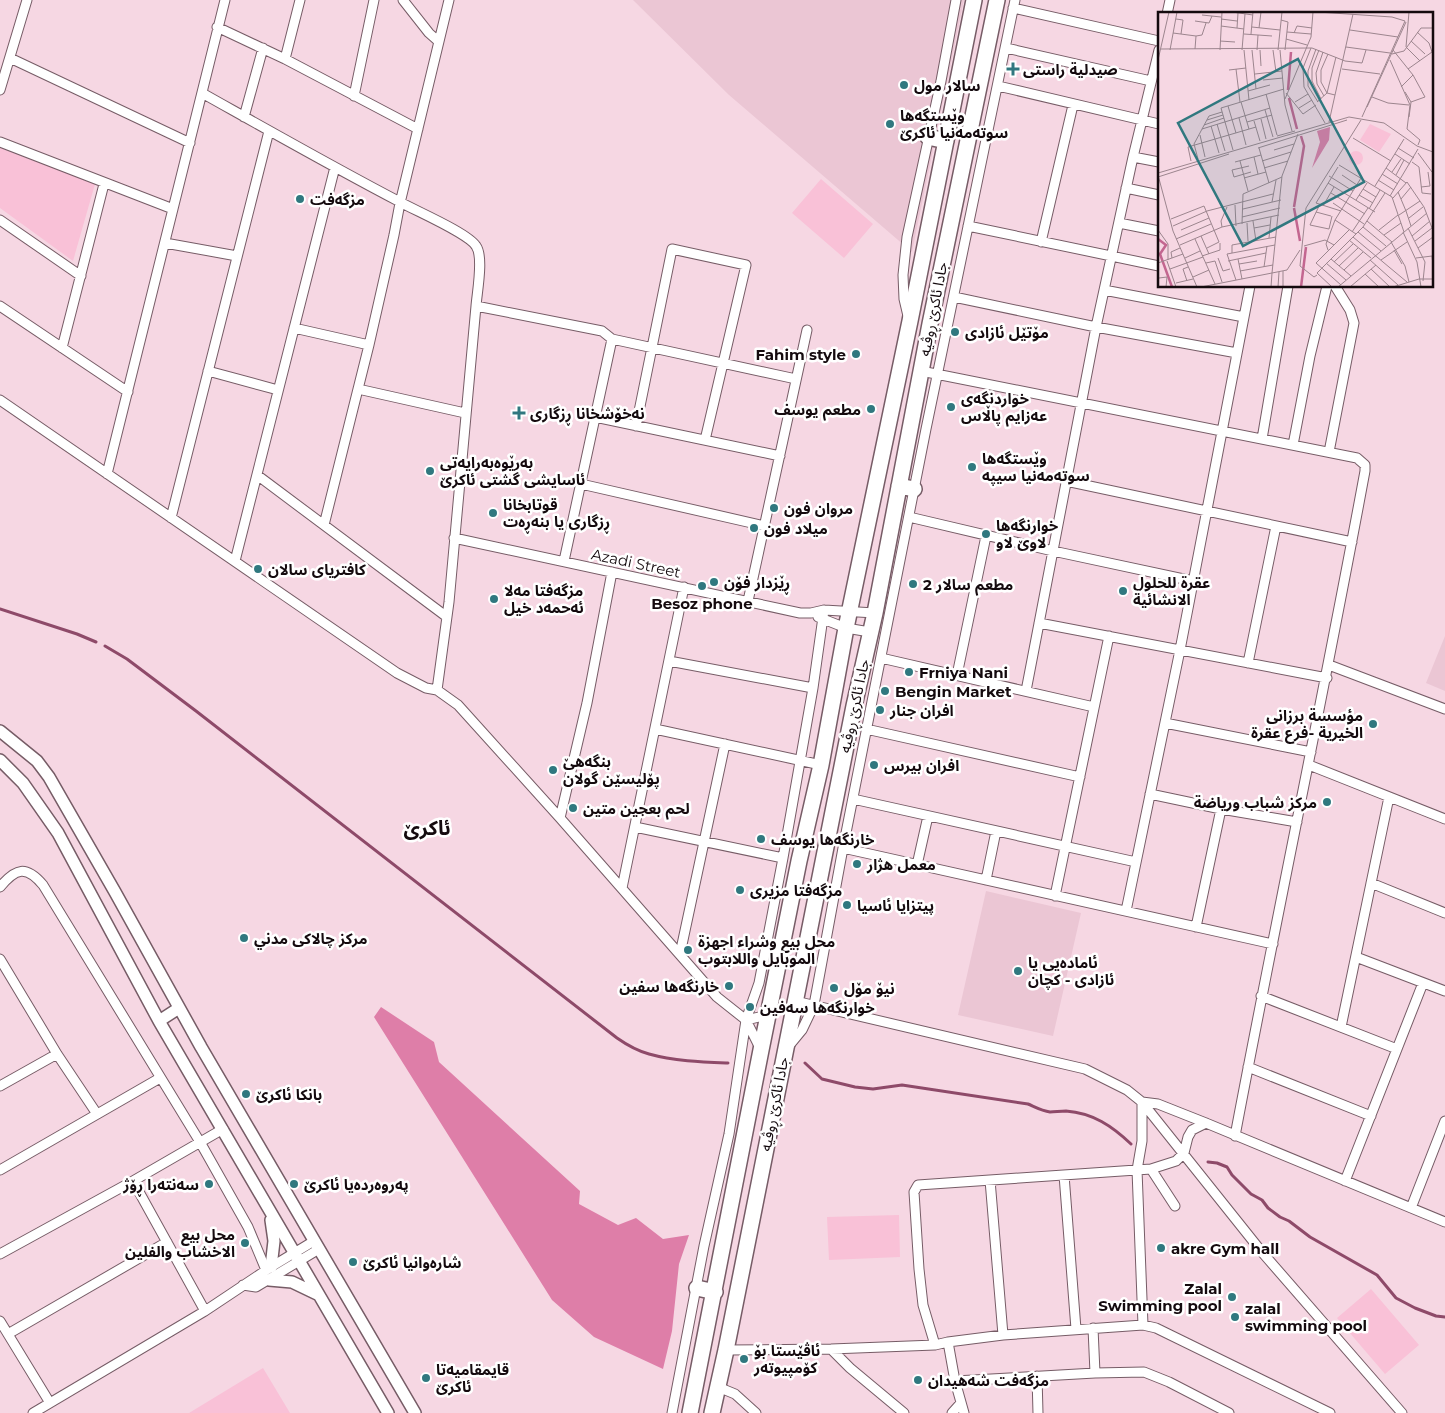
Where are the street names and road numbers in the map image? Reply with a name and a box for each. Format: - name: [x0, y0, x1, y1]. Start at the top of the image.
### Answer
- street label: جادا ئاکرێ ڕوڤیە: [915, 260, 955, 358]
- street label: Azadi Street: [590, 544, 682, 582]
- street label: جادا ئاکرێ ڕوڤیە: [835, 657, 876, 755]
- street label: جادا ئاکرێ ڕوڤیە: [756, 1055, 796, 1153]

